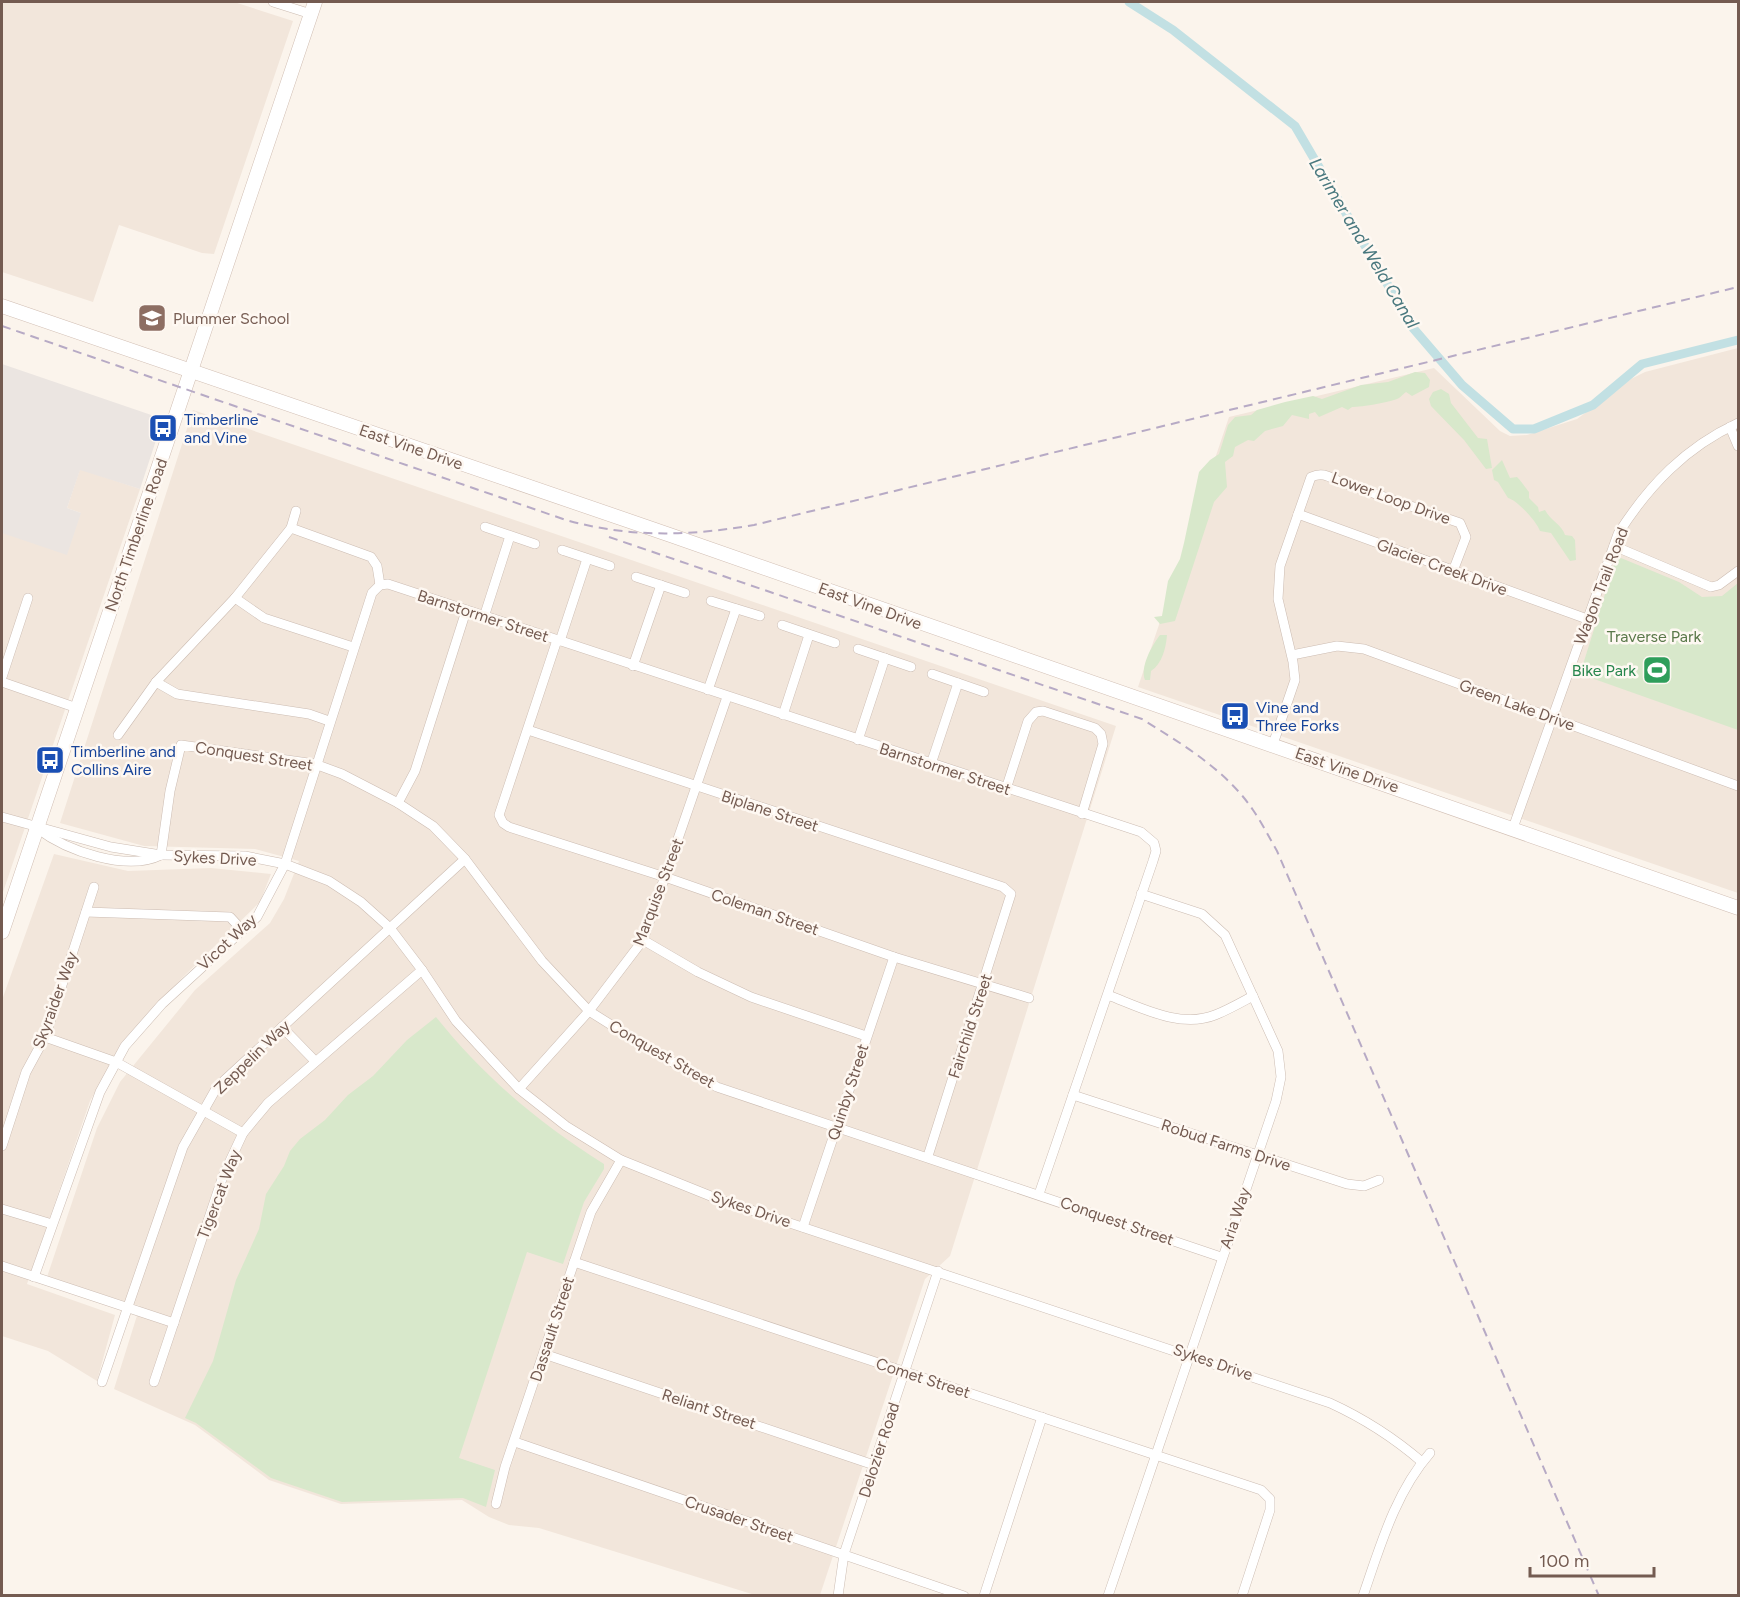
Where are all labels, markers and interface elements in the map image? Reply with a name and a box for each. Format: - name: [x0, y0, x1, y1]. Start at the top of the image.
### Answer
- water label: Larimer and Weld Canal: [1304, 154, 1424, 333]
- school or university icon: Plummer School: [136, 302, 168, 334]
- place label: Plummer School: [173, 309, 290, 328]
- place label: Timberline and Vine: [184, 410, 259, 447]
- bus stop icon: Timberline and Vine: [147, 412, 179, 444]
- street label: East Vine Drive: [357, 420, 466, 474]
- street label: North Timberline Road: [101, 456, 171, 614]
- street label: Lower Loop Drive: [1329, 468, 1453, 528]
- street label: Wagon Trail Road: [1570, 525, 1632, 647]
- street label: Glacier Creek Drive: [1374, 535, 1510, 600]
- street label: East Vine Drive: [816, 579, 924, 634]
- street label: Barnstormer Street: [415, 586, 551, 646]
- park label: Traverse Park: [1607, 627, 1701, 646]
- sports icon: Bike Park: [1641, 654, 1673, 686]
- place label: Bike Park: [1572, 661, 1636, 680]
- street label: Green Lake Drive: [1457, 675, 1578, 735]
- place label: Vine and Three Forks: [1256, 698, 1339, 735]
- bus stop icon: Vine and Three Forks: [1219, 700, 1251, 732]
- street label: Conquest Street: [194, 737, 314, 775]
- street label: Barnstormer Street: [877, 739, 1013, 799]
- place label: Timberline and Collins Aire: [71, 742, 176, 779]
- street label: East Vine Drive: [1293, 743, 1402, 797]
- bus stop icon: Timberline and Collins Aire: [34, 744, 66, 776]
- street label: Biplane Street: [719, 786, 821, 836]
- street label: Marquise Street: [629, 835, 687, 949]
- street label: Sykes Drive: [173, 846, 257, 870]
- street label: Coleman Street: [709, 885, 821, 939]
- street label: Vicot Way: [193, 909, 261, 974]
- street label: Skyraider Way: [29, 948, 82, 1051]
- street label: Fairchild Street: [944, 971, 996, 1081]
- street label: Zeppelin Way: [210, 1016, 294, 1098]
- street label: Conquest Street: [606, 1016, 718, 1092]
- street label: Quinby Street: [823, 1041, 873, 1143]
- street label: Robud Farms Drive: [1159, 1115, 1293, 1175]
- street label: Tigercat Way: [193, 1146, 245, 1241]
- street label: Aria Way: [1216, 1184, 1254, 1251]
- street label: Sykes Drive: [709, 1187, 794, 1232]
- street label: Conquest Street: [1058, 1193, 1176, 1249]
- street label: Dassault Street: [526, 1274, 578, 1384]
- street label: Sykes Drive: [1171, 1340, 1256, 1385]
- street label: Comet Street: [873, 1354, 973, 1402]
- street label: Reliant Street: [660, 1385, 758, 1433]
- street label: Delozier Road: [855, 1400, 903, 1500]
- street label: Crusader Street: [682, 1491, 796, 1547]
- scale bar: [1530, 1540, 1654, 1578]
- text: 100 m: [1539, 1550, 1589, 1572]

